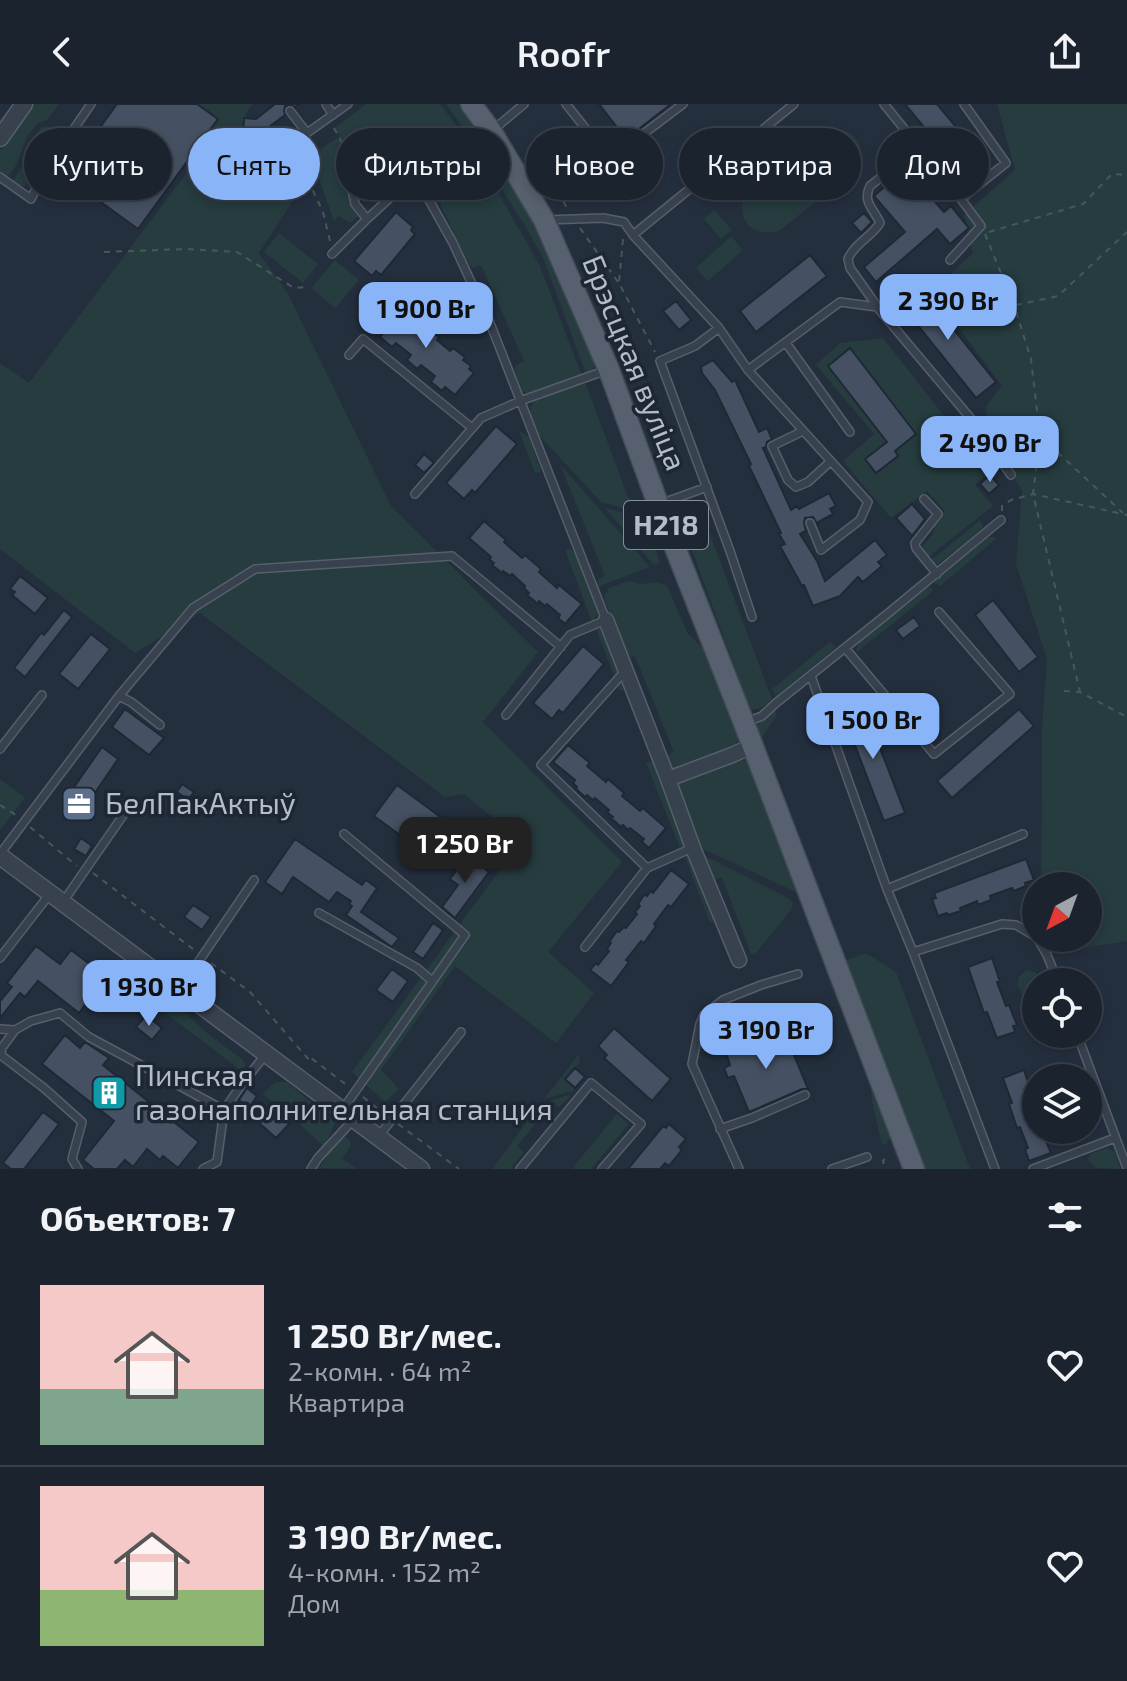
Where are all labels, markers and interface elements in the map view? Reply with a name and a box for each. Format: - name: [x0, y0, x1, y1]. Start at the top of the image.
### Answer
- icon: back: [40, 30, 84, 74]
- icon: share: [1043, 30, 1087, 74]
- text: Roofr: [517, 31, 610, 74]
- chip: Купить: [24, 128, 172, 200]
- chip: Снять: [188, 128, 320, 200]
- chip: Фильтры: [336, 128, 510, 200]
- chip: Новое: [526, 128, 663, 200]
- chip: Квартира: [679, 128, 861, 200]
- chip: Дом: [877, 128, 989, 200]
- street label: Брэсцкая вуліца: [575, 249, 695, 476]
- pin: 2 390 Br: [865, 274, 1031, 342]
- pin: 1 900 Br: [343, 282, 509, 350]
- text: 2 390 Br: [898, 284, 998, 315]
- text: 1 900 Br: [377, 292, 475, 323]
- pin: 2 490 Br: [907, 416, 1073, 484]
- text: 2 490 Br: [939, 426, 1041, 457]
- road number: Н218: [624, 501, 708, 549]
- pin: 1 500 Br: [790, 693, 956, 761]
- text: 1 500 Br: [824, 703, 922, 734]
- place label: БелПакАктыў: [105, 784, 296, 821]
- office icon: БелПакАктыў: [60, 785, 98, 823]
- pin: 1 250 Br: [382, 817, 548, 885]
- text: 1 250 Br: [417, 827, 513, 858]
- north arrow: [1022, 872, 1102, 952]
- map controls: [1022, 872, 1102, 1144]
- pin: 1 930 Br: [66, 960, 232, 1028]
- button: locate: [1022, 968, 1102, 1048]
- text: 1 930 Br: [101, 970, 197, 1001]
- pin: 3 190 Br: [683, 1003, 849, 1071]
- text: 3 190 Br: [718, 1013, 814, 1044]
- place label: Пинская газонаполнительная станция: [135, 1056, 553, 1126]
- button: layers: [1022, 1064, 1102, 1144]
- building icon: Пинская газонаполнительная станция: [90, 1074, 128, 1112]
- icon: filters: [1043, 1195, 1087, 1239]
- text: Объектов: 7: [40, 1197, 235, 1238]
- text: 1 250 Br/мес.: [288, 1314, 502, 1355]
- icon: home: [104, 1317, 200, 1413]
- icon: heart: [1043, 1343, 1087, 1387]
- text: 2-комн. · 64 m²: [288, 1355, 471, 1386]
- text: Квартира: [288, 1386, 405, 1417]
- text: 3 190 Br/мес.: [288, 1515, 503, 1556]
- icon: home: [104, 1518, 200, 1614]
- icon: heart: [1043, 1544, 1087, 1588]
- text: 4-комн. · 152 m²: [288, 1556, 481, 1587]
- text: Дом: [288, 1587, 340, 1618]

